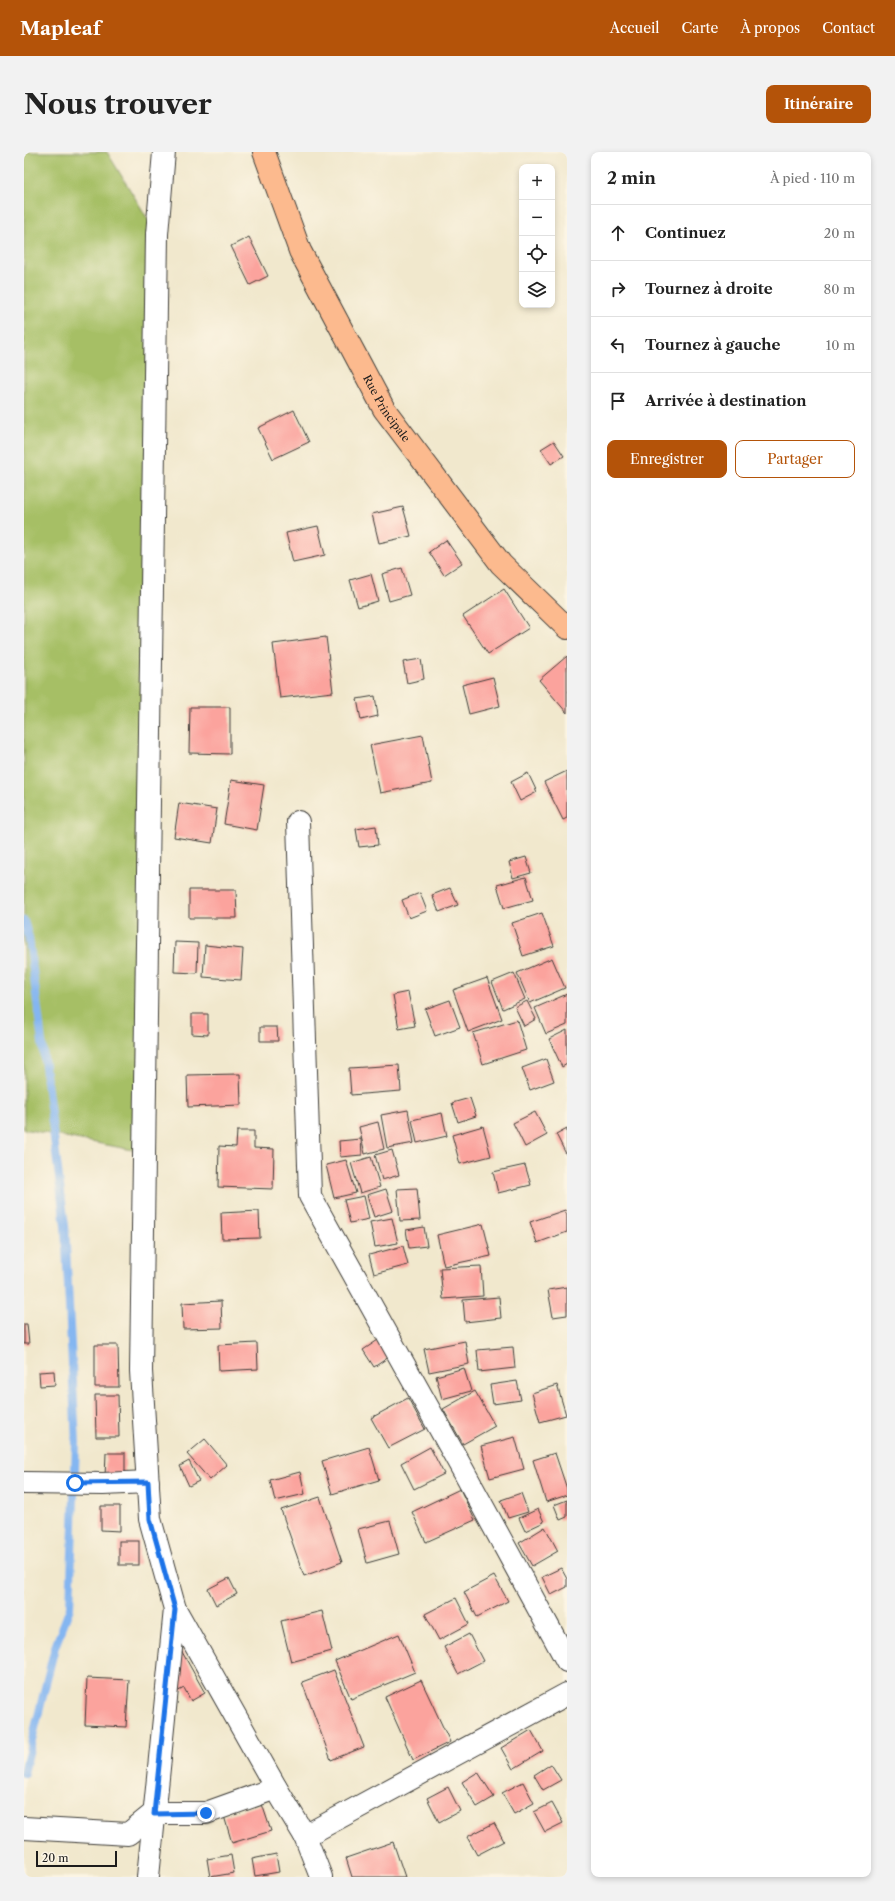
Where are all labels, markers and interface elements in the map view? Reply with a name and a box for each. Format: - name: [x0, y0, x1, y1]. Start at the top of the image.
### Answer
- text: Mapleaf: [20, 17, 101, 40]
- text: Accueil: [610, 19, 660, 37]
- text: Carte: [682, 19, 718, 37]
- text: À propos: [740, 19, 800, 37]
- text: Contact: [822, 19, 875, 37]
- button: Itinéraire: [766, 85, 871, 123]
- text: Nous trouver: [24, 87, 212, 121]
- map controls: [519, 164, 555, 308]
- button: +: [519, 164, 555, 200]
- text: 2 min: [607, 168, 656, 188]
- text: À pied · 110 m: [770, 170, 855, 186]
- button: −: [519, 200, 555, 236]
- icon: ahead: [607, 222, 629, 244]
- text: Continuez: [645, 223, 726, 242]
- text: 20 m: [824, 225, 855, 241]
- button: locate: [519, 236, 555, 272]
- button: layers: [519, 272, 555, 308]
- icon: right: [607, 278, 629, 300]
- text: Tournez à droite: [645, 279, 773, 298]
- text: 80 m: [823, 281, 855, 297]
- icon: left: [607, 334, 629, 356]
- text: Tournez à gauche: [645, 335, 781, 354]
- text: 10 m: [826, 337, 855, 353]
- street label: Rue Principale: [360, 372, 413, 445]
- icon: arrive: [607, 390, 629, 412]
- text: Arrivée à destination: [645, 391, 807, 410]
- button: Enregistrer: [607, 440, 727, 478]
- button: Partager: [735, 440, 855, 478]
- route start: [66, 1474, 84, 1492]
- route end: [197, 1804, 215, 1822]
- scale bar: [36, 1849, 117, 1868]
- text: 20 m: [42, 1851, 68, 1865]

